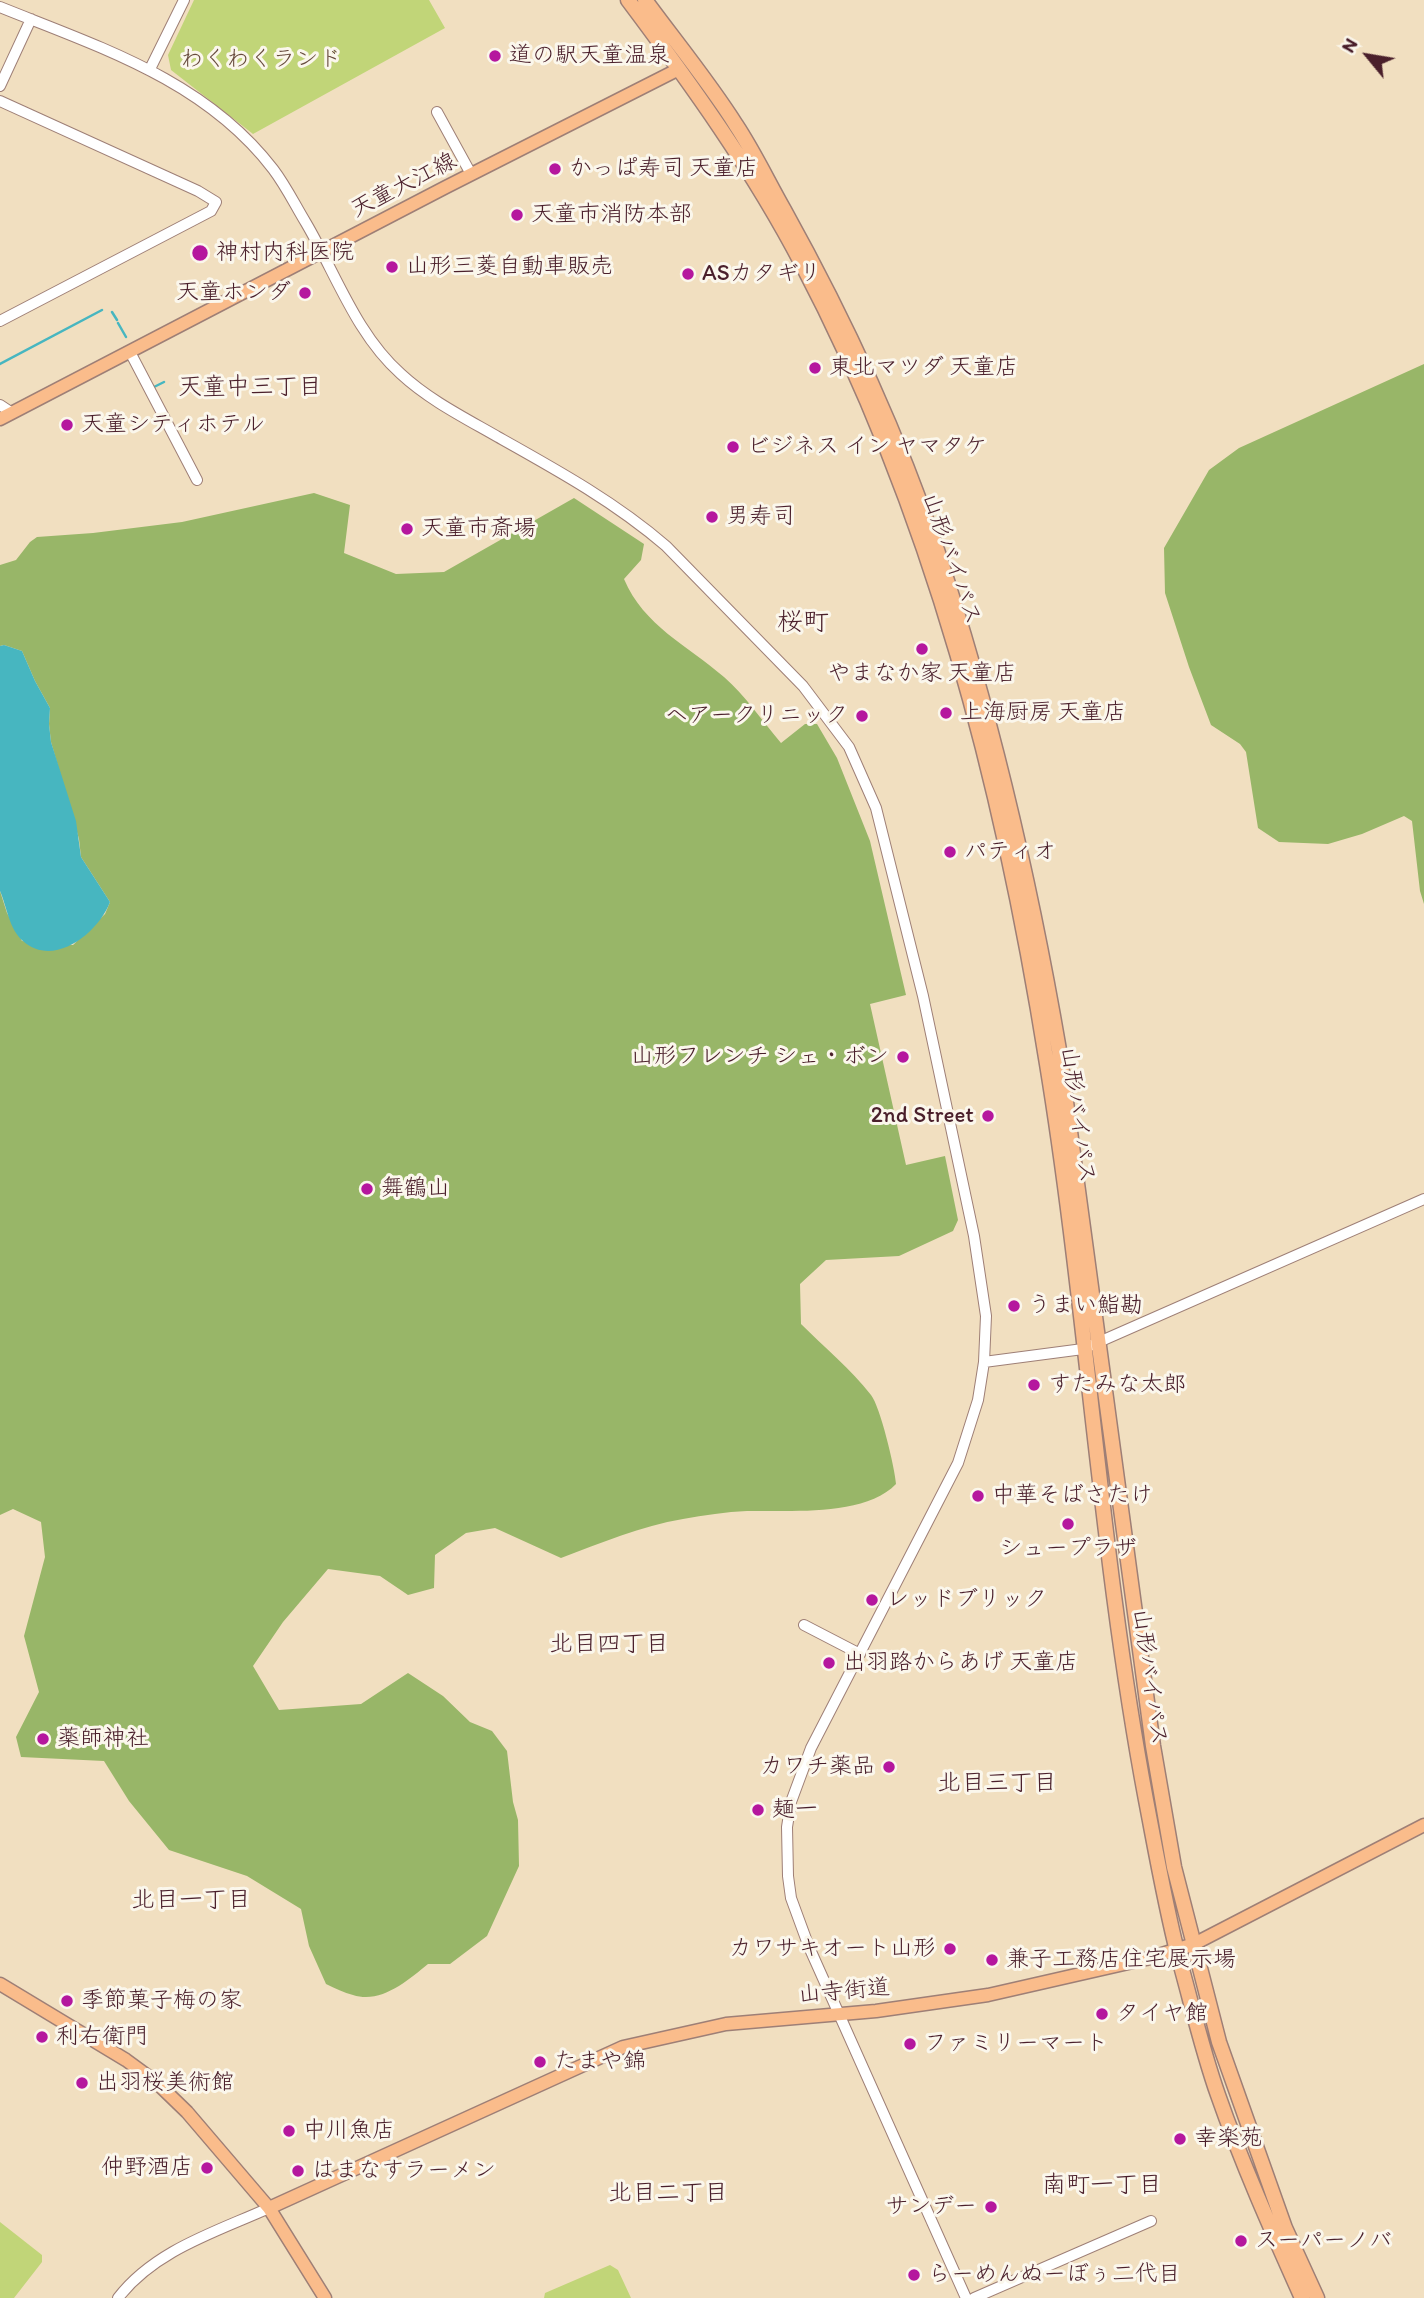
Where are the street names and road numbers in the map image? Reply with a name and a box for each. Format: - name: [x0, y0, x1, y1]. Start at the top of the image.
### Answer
- street label: 天童大江線: [347, 148, 461, 224]
- street label: 山形バイパス: [915, 489, 987, 629]
- street label: 山形バイパス: [1054, 1045, 1100, 1185]
- street label: 山形バイパス: [1126, 1607, 1172, 1747]
- street label: 山寺街道: [797, 1974, 891, 2010]

